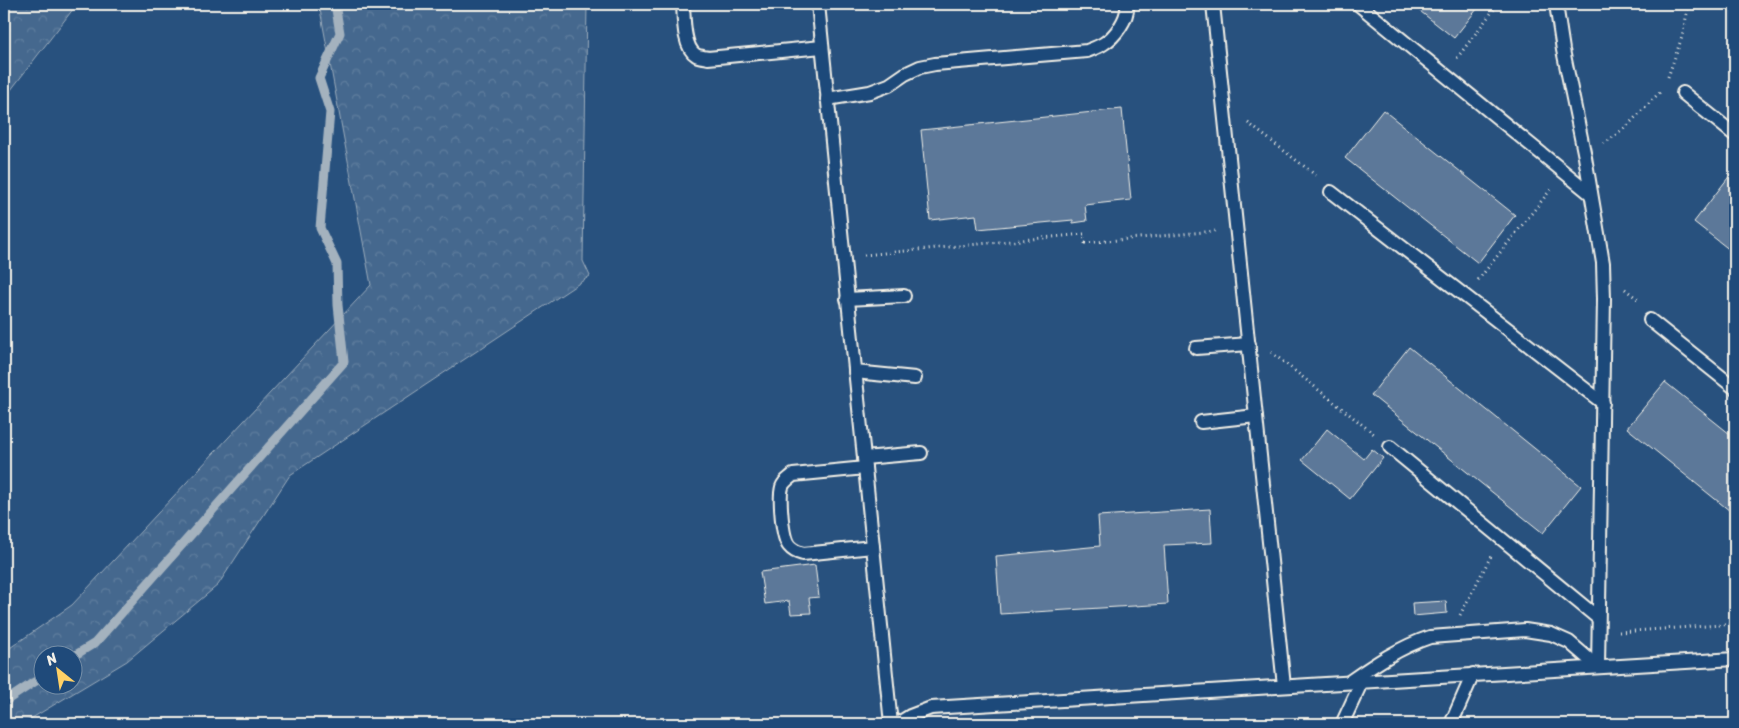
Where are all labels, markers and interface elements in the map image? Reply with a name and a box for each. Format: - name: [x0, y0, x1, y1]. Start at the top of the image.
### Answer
- north arrow: [32, 646, 82, 696]
- text: N: [40, 646, 62, 673]

